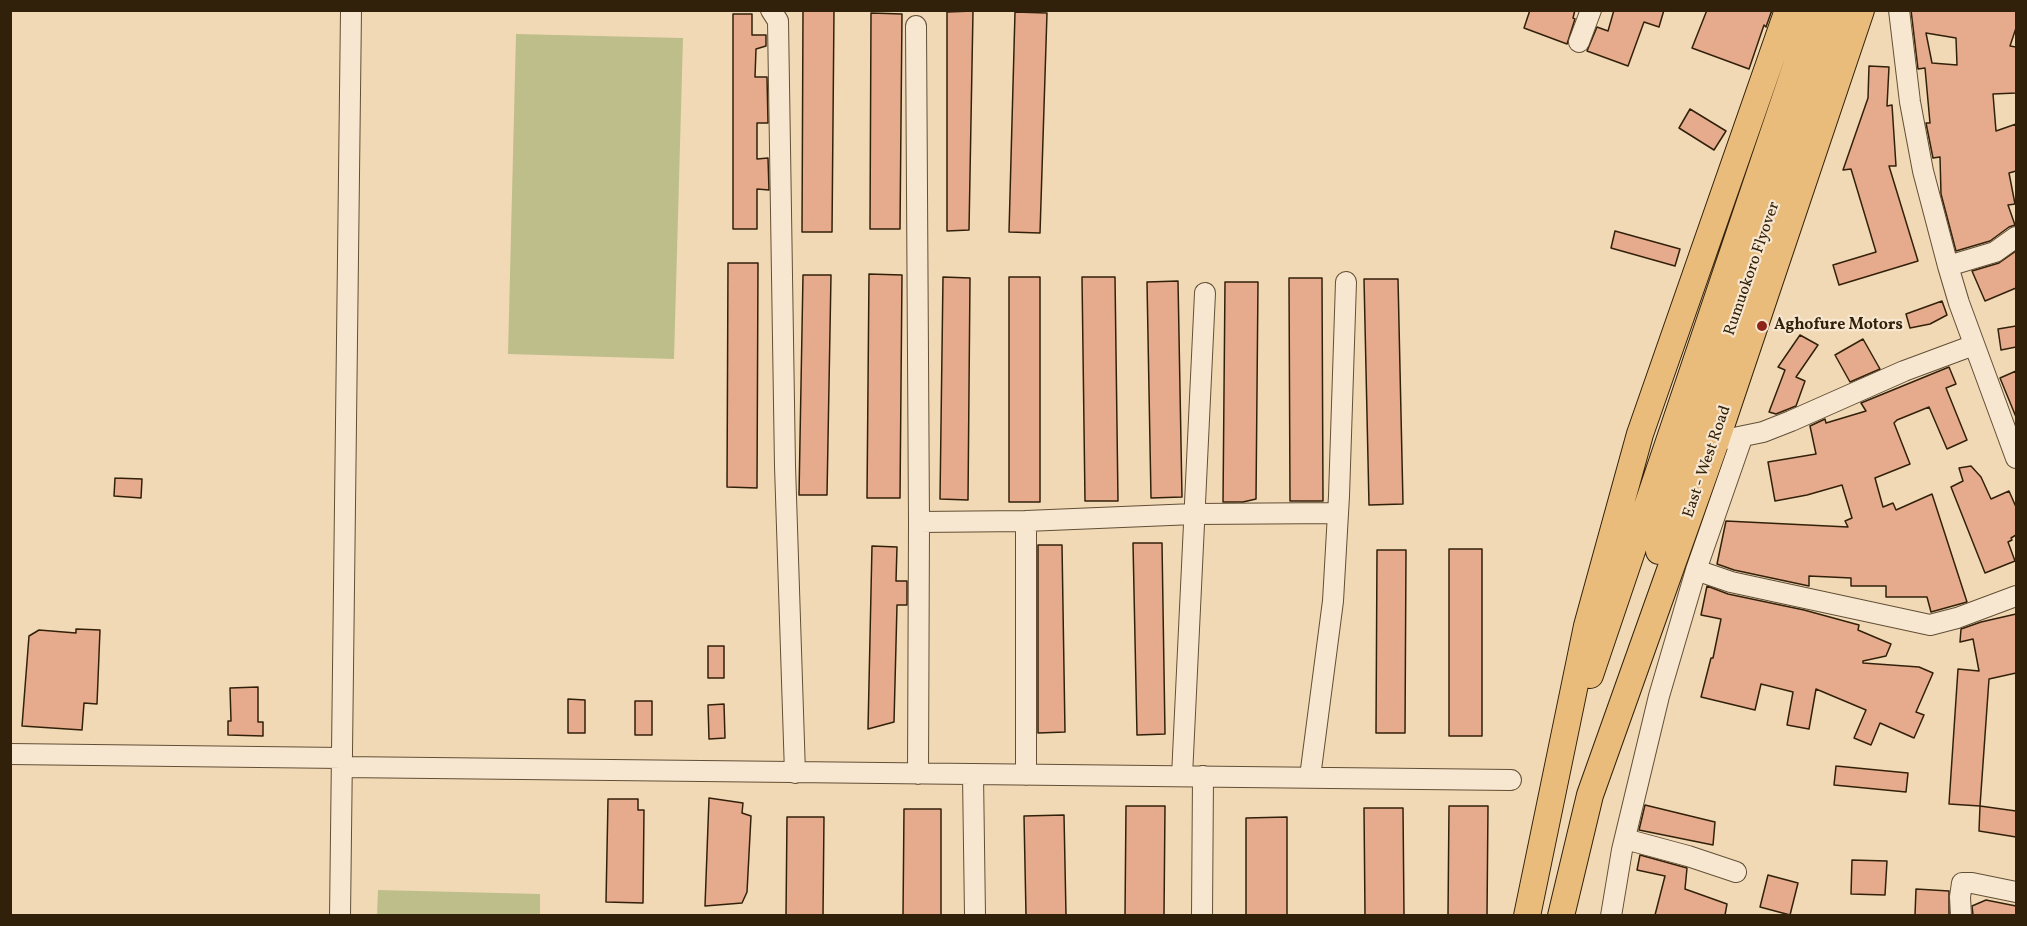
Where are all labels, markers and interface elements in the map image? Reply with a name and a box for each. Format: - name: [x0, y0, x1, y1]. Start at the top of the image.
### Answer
- street label: Rumuokoro Flyover: [1721, 200, 1785, 338]
- place label: Aghofure Motors: [1774, 316, 1903, 336]
- marker: Aghofure Motors: [1755, 319, 1769, 333]
- street label: East - West Road: [1680, 403, 1736, 521]

